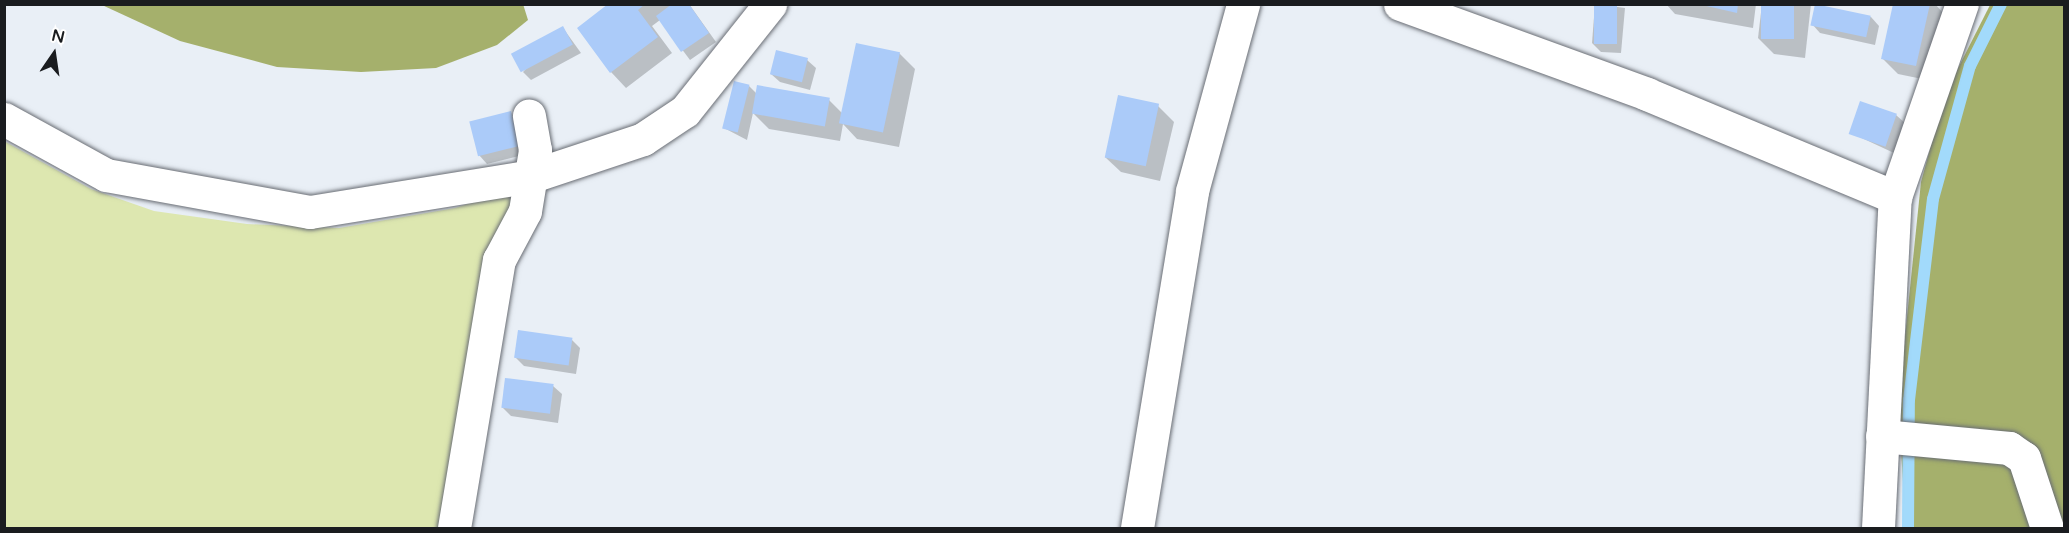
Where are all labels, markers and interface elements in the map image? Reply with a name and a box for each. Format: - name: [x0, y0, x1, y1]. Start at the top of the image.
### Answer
- north arrow: [24, 24, 84, 84]
- text: N: [50, 25, 67, 48]

